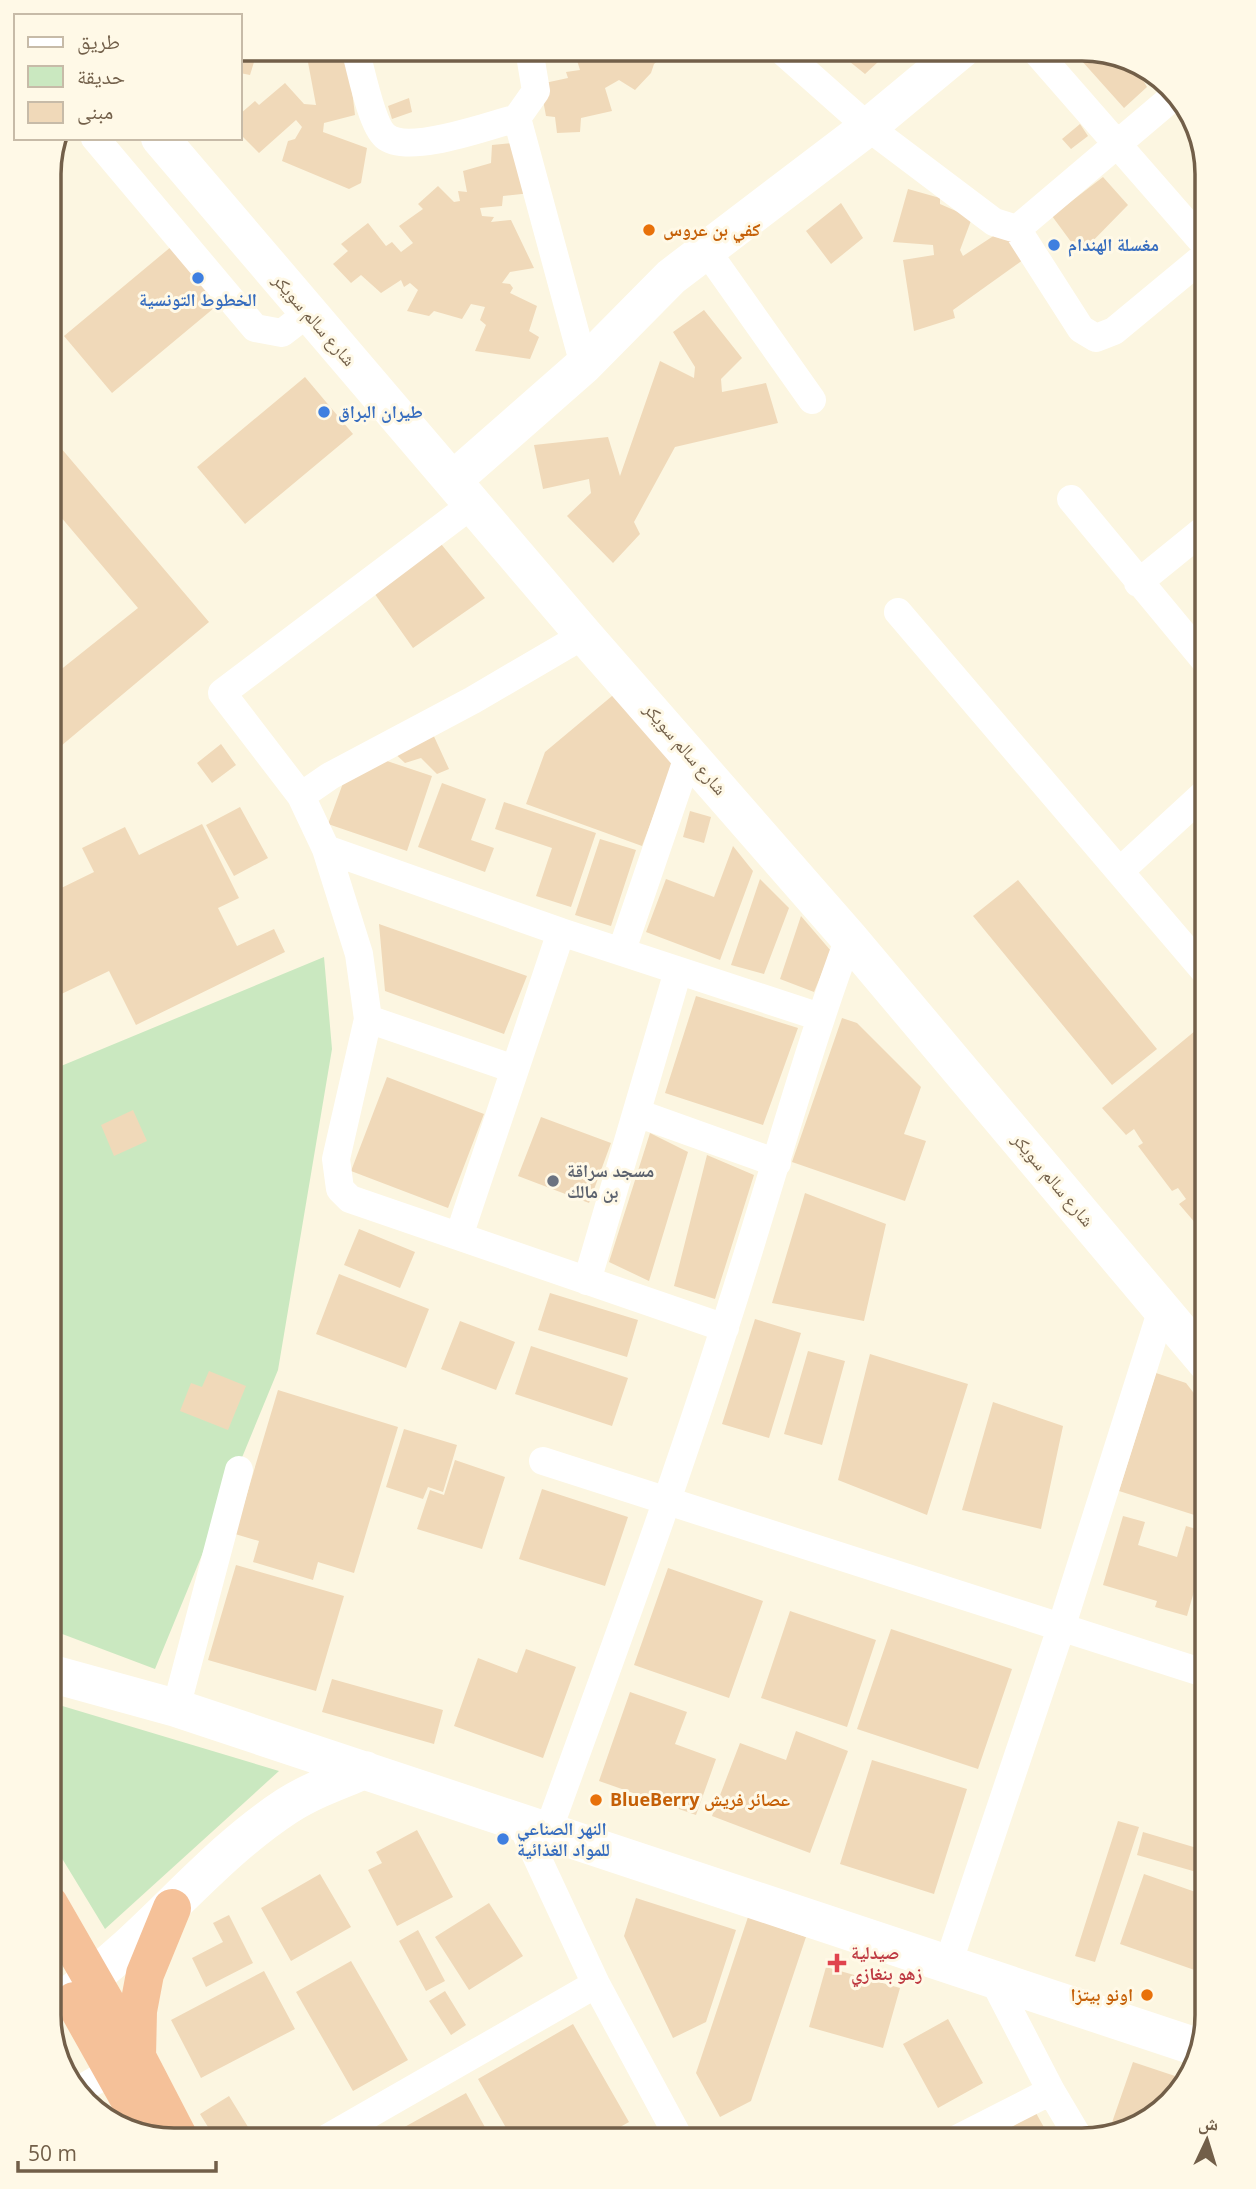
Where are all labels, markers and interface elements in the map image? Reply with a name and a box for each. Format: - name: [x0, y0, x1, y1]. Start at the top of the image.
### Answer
- legend: [14, 14, 242, 140]
- text: طريق: [77, 27, 120, 55]
- text: حديقة: [77, 62, 125, 90]
- text: مبنى: [77, 97, 113, 125]
- place label: كفي بن عروس: [663, 217, 760, 244]
- marker: كفي بن عروس: [641, 222, 657, 238]
- place label: مغسلة الهندام: [1068, 232, 1159, 257]
- marker: مغسلة الهندام: [1046, 237, 1062, 253]
- street label: شارع سالم سويكر: [266, 267, 362, 371]
- marker: الخطوط التونسية: [190, 270, 206, 286]
- place label: الخطوط التونسية: [139, 287, 257, 311]
- place label: طيران البراق: [338, 399, 423, 423]
- marker: طيران البراق: [316, 404, 332, 420]
- street label: شارع سالم سويكر: [637, 696, 733, 800]
- street label: شارع سالم سويكر: [1006, 1127, 1100, 1232]
- place label: مسجد سراقة بن مالك: [567, 1158, 654, 1203]
- marker: مسجد سراقة بن مالك: [545, 1173, 561, 1189]
- place label: BlueBerry عصائر فريش: [610, 1787, 790, 1811]
- marker: BlueBerry عصائر فريش: [588, 1792, 604, 1808]
- place label: النهر الصناعي للمواد الغذائية: [517, 1816, 610, 1861]
- marker: النهر الصناعي للمواد الغذائية: [495, 1831, 511, 1847]
- place label: صيدلية زهو بنغازي: [851, 1940, 922, 1988]
- marker: صيدلية زهو بنغازي: [829, 1955, 845, 1971]
- place label: اونو بيتزا: [1070, 1982, 1133, 2006]
- marker: اونو بيتزا: [1139, 1987, 1155, 2003]
- north arrow: [1172, 2105, 1242, 2175]
- text: ش: [1197, 2109, 1219, 2137]
- scale bar: [18, 2130, 215, 2174]
- text: 50 m: [28, 2139, 77, 2167]

